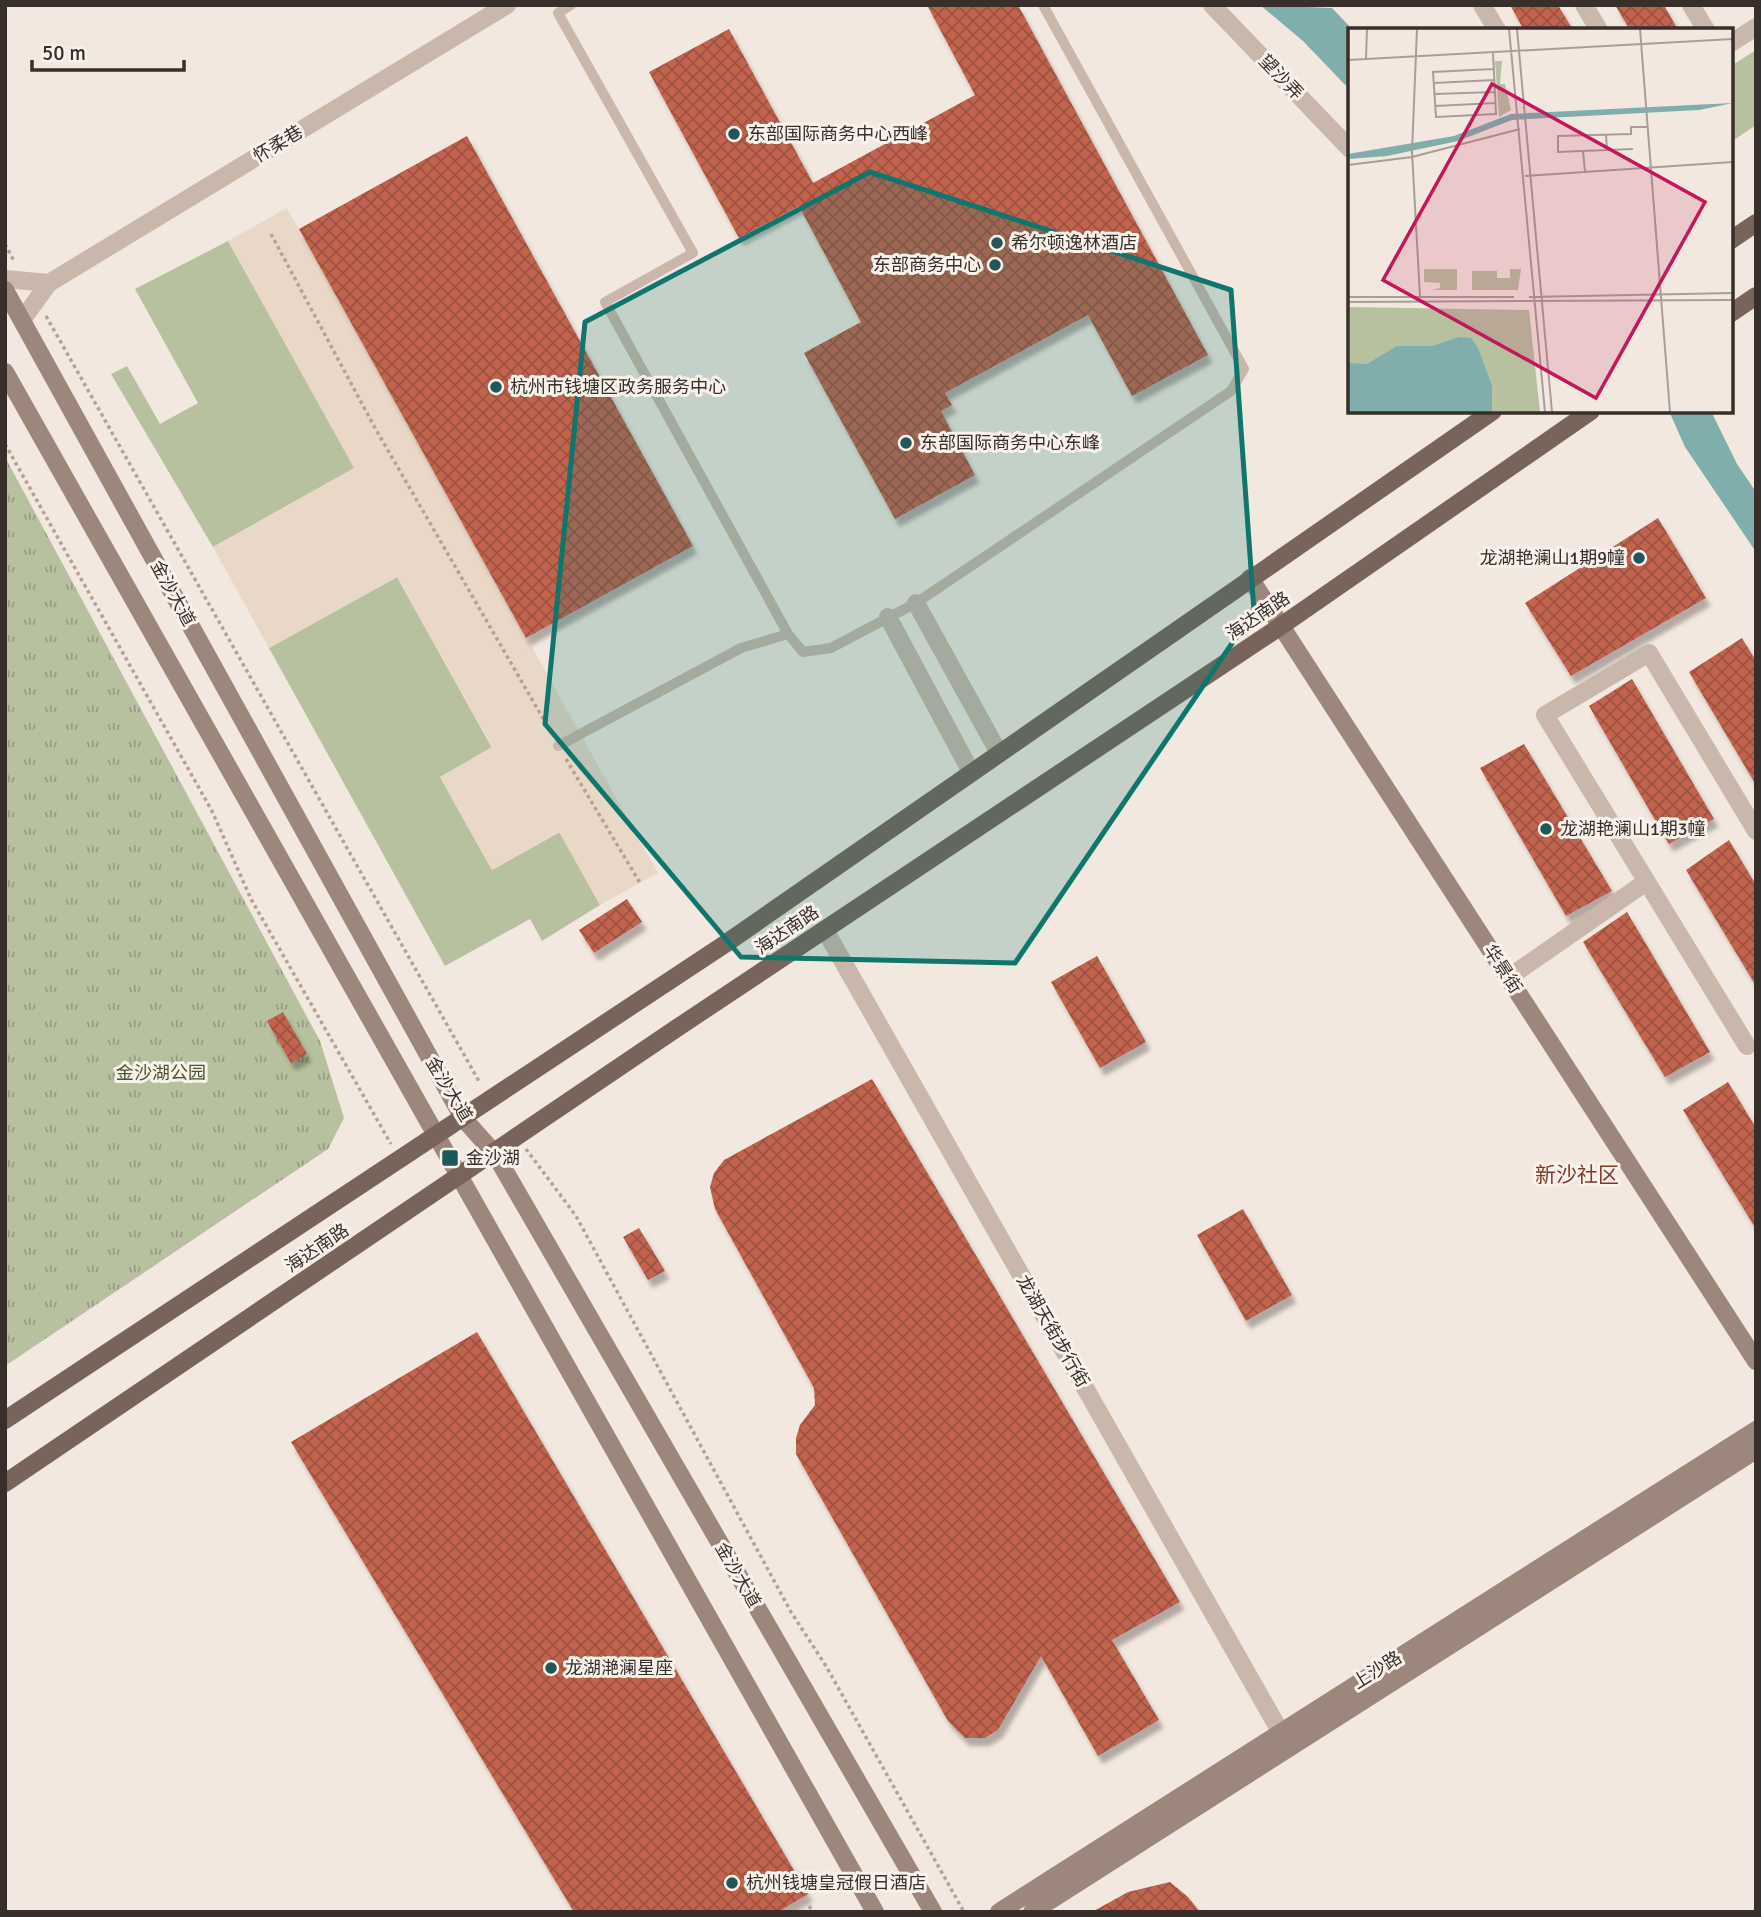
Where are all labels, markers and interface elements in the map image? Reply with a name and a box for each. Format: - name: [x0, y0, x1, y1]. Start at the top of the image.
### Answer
- scale bar: [32, 28, 184, 72]
- inset map: [1348, 28, 1733, 413]
- text: 50 m: [42, 40, 86, 66]
- street label: 望沙弄: [1254, 50, 1308, 104]
- street label: 怀柔巷: [249, 121, 307, 167]
- place label: 东部国际商务中心西峰: [748, 123, 928, 145]
- marker: 东部国际商务中心西峰: [726, 126, 742, 142]
- place label: 希尔顿逸林酒店: [1011, 232, 1137, 254]
- marker: 希尔顿逸林酒店: [989, 235, 1005, 251]
- place label: 东部商务中心: [873, 254, 981, 276]
- marker: 东部商务中心: [987, 257, 1003, 273]
- place label: 杭州市钱塘区政务服务中心: [510, 376, 726, 398]
- marker: 杭州市钱塘区政务服务中心: [488, 379, 504, 395]
- place label: 东部国际商务中心东峰: [920, 432, 1100, 454]
- marker: 东部国际商务中心东峰: [898, 435, 914, 451]
- place label: 龙湖艳澜山1期9幢: [1480, 547, 1625, 569]
- marker: 龙湖艳澜山1期9幢: [1631, 550, 1647, 566]
- street label: 金沙大道: [146, 556, 200, 630]
- street label: 海达南路: [1222, 587, 1294, 645]
- place label: 龙湖艳澜山1期3幢: [1560, 818, 1705, 840]
- marker: 龙湖艳澜山1期3幢: [1538, 821, 1554, 837]
- street label: 海达南路: [751, 901, 823, 959]
- street label: 华景街: [1479, 940, 1527, 998]
- street label: 金沙大道: [421, 1052, 477, 1126]
- park label: 金沙湖公园: [116, 1062, 206, 1084]
- place label: 金沙湖: [466, 1147, 520, 1169]
- marker: 金沙湖: [440, 1148, 460, 1168]
- district label: 新沙社区: [1535, 1162, 1619, 1188]
- street label: 海达南路: [281, 1219, 353, 1277]
- street label: 龙湖天街步行街: [1012, 1271, 1094, 1391]
- street label: 金沙大道: [710, 1538, 766, 1612]
- street label: 上沙路: [1348, 1646, 1406, 1694]
- place label: 龙湖滟澜星座: [565, 1657, 673, 1679]
- marker: 龙湖滟澜星座: [543, 1660, 559, 1676]
- place label: 杭州钱塘皇冠假日酒店: [746, 1872, 926, 1894]
- marker: 杭州钱塘皇冠假日酒店: [724, 1875, 740, 1891]

